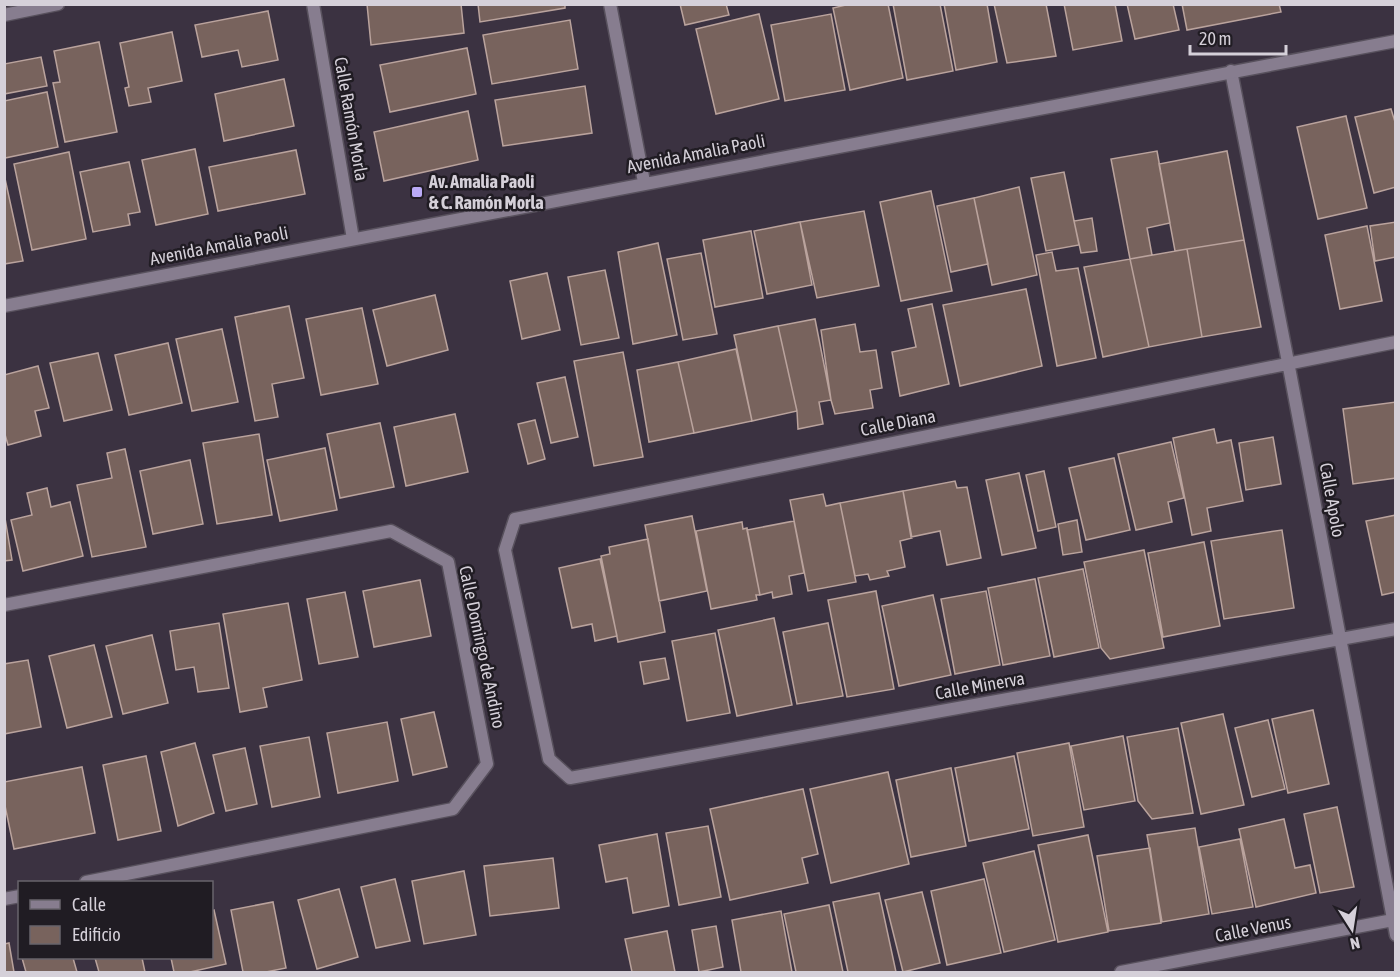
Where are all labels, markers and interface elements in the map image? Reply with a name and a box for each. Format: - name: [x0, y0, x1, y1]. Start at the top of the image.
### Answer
- scale bar: [1190, 18, 1286, 56]
- text: 20 m: [1199, 28, 1231, 49]
- street label: Calle Ramón Morla: [330, 55, 373, 183]
- street label: Avenida Amalia Paoli: [625, 130, 767, 177]
- place label: Av. Amalia Paoli & C. Ramón Morla: [428, 171, 544, 213]
- marker: Av. Amalia Paoli & C. Ramón Morla: [410, 185, 424, 199]
- street label: Avenida Amalia Paoli: [148, 222, 290, 269]
- street label: Calle Diana: [859, 405, 937, 440]
- street label: Calle Apolo: [1316, 461, 1349, 539]
- street label: Calle Domingo de Andino: [455, 564, 510, 730]
- street label: Calle Minerva: [934, 667, 1026, 704]
- legend: [18, 881, 213, 959]
- text: Calle: [72, 894, 106, 915]
- north arrow: [1322, 899, 1382, 959]
- street label: Calle Venus: [1213, 911, 1293, 946]
- text: Edificio: [72, 924, 121, 945]
- text: N: [1349, 934, 1362, 953]

